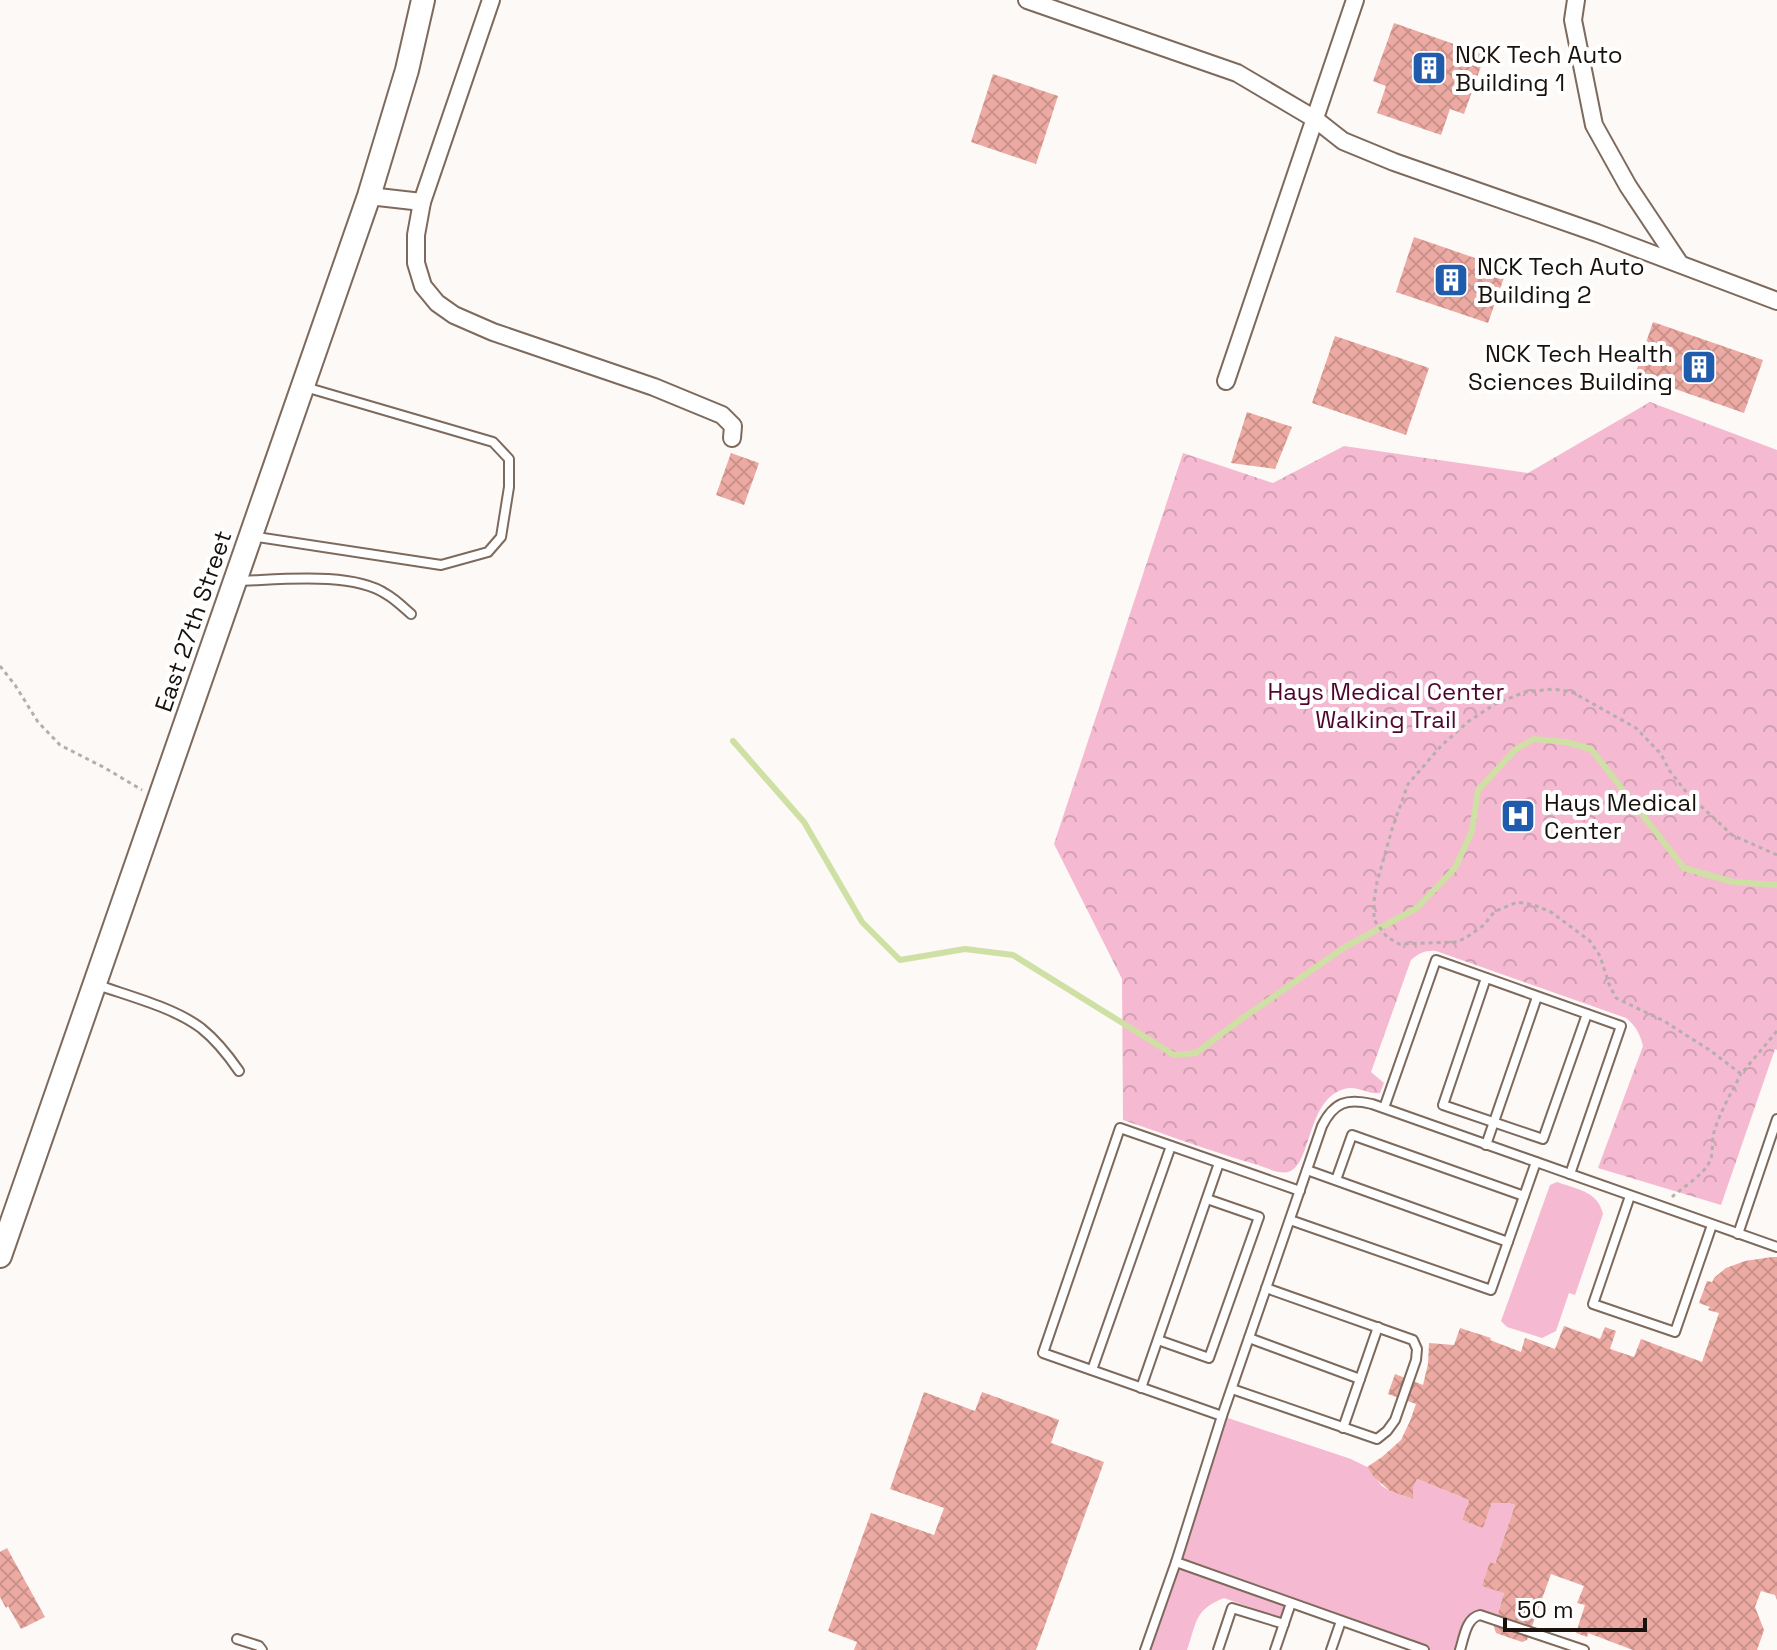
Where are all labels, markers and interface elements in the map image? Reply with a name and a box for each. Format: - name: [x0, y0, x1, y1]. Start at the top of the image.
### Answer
- place label: NCK Tech Auto Building 1: [1455, 39, 1623, 98]
- building icon: NCK Tech Auto Building 1: [1410, 49, 1448, 87]
- place label: NCK Tech Auto Building 2: [1477, 251, 1645, 310]
- building icon: NCK Tech Auto Building 2: [1432, 261, 1470, 299]
- place label: NCK Tech Health Sciences Building: [1468, 338, 1673, 397]
- building icon: NCK Tech Health Sciences Building: [1680, 348, 1718, 386]
- street label: East 27th Street: [147, 526, 239, 716]
- park label: Hays Medical Center Walking Trail: [1267, 676, 1505, 735]
- place label: Hays Medical Center: [1544, 787, 1697, 846]
- hospital icon: Hays Medical Center: [1499, 797, 1537, 835]
- scale bar: [1505, 1582, 1645, 1632]
- text: 50 m: [1517, 1594, 1574, 1625]

